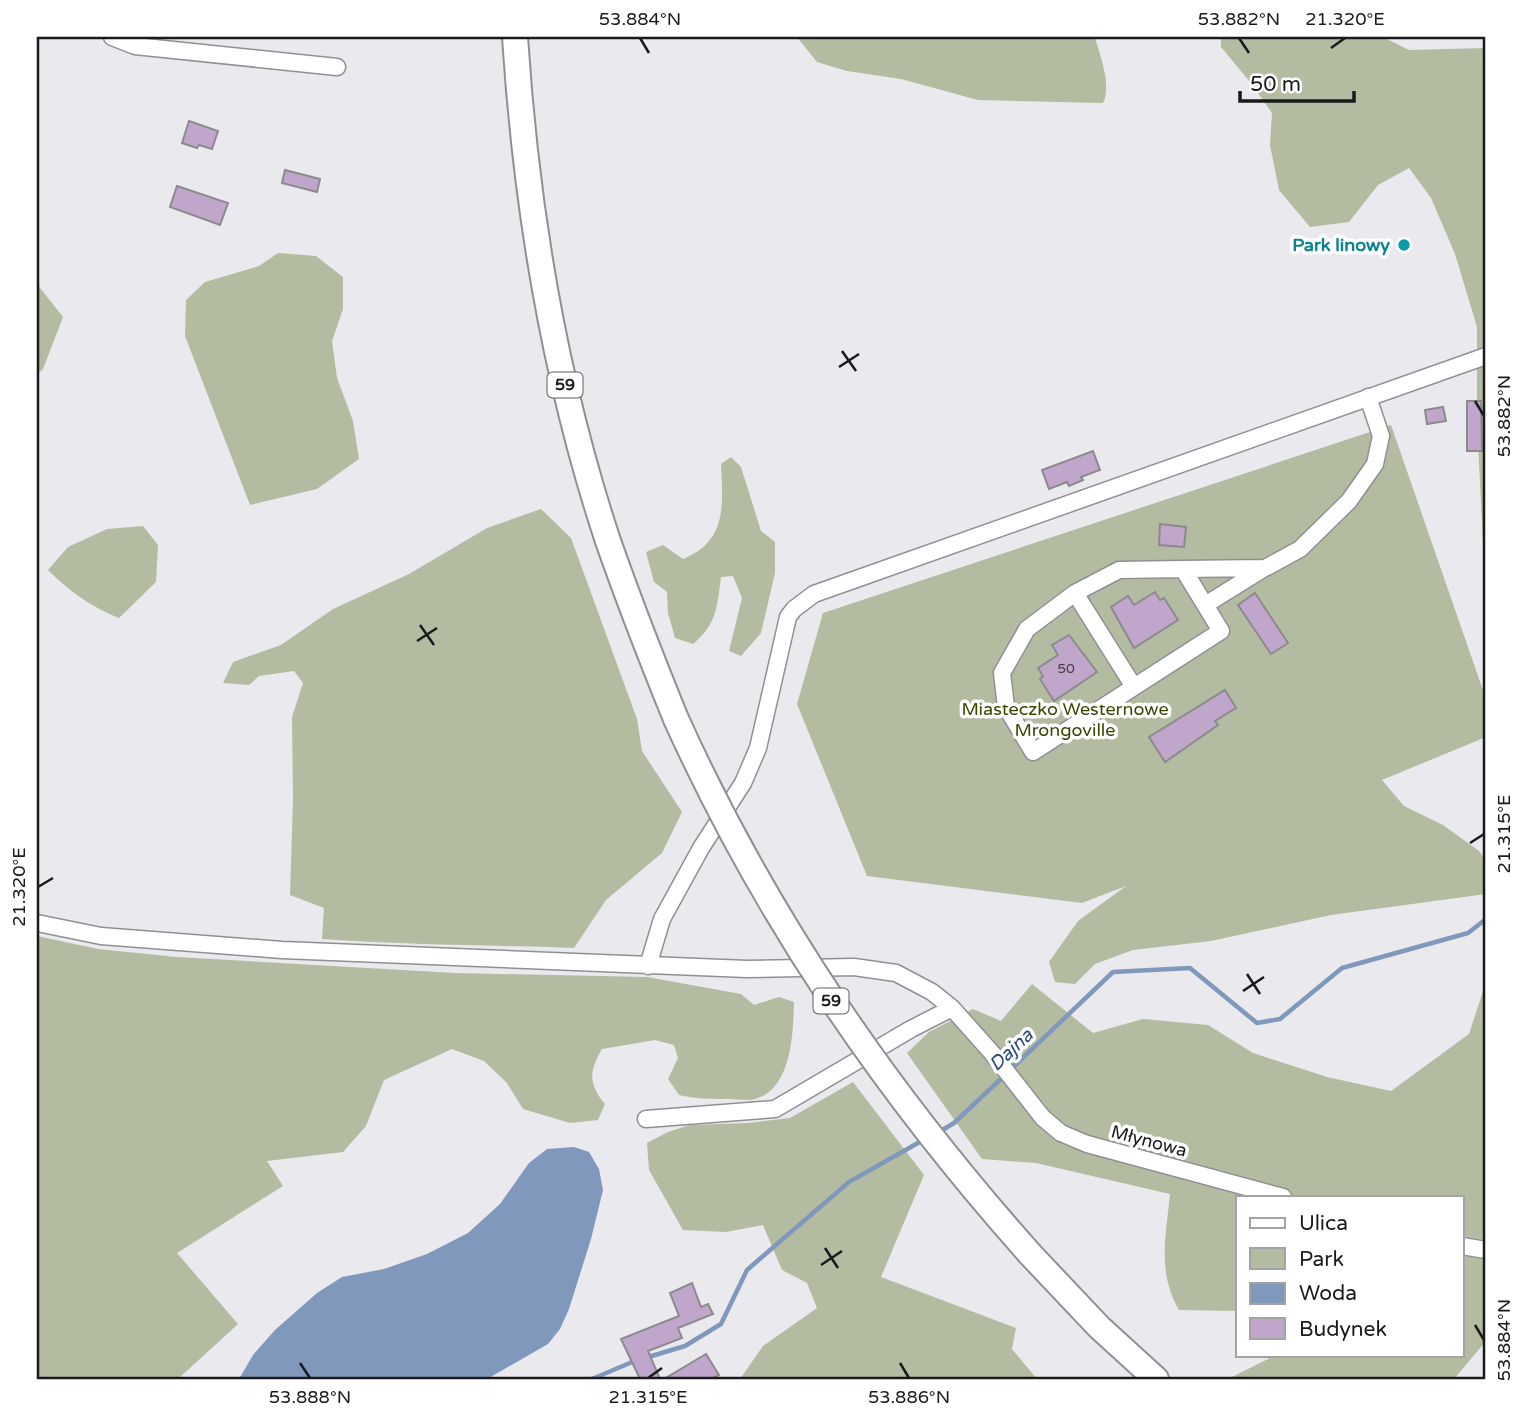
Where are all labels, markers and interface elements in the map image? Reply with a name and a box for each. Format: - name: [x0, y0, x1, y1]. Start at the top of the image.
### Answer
- text: 53.884°N: [599, 8, 681, 30]
- text: 53.882°N: [1198, 8, 1280, 30]
- text: 21.320°E: [1305, 8, 1385, 30]
- scale bar: [1240, 60, 1353, 104]
- text: 50 m: [1250, 72, 1301, 97]
- place label: Park linowy: [1292, 234, 1390, 256]
- marker: Park linowy: [1396, 237, 1412, 253]
- road number: 59: [548, 372, 582, 398]
- text: 53.882°N: [1493, 375, 1515, 457]
- house number: 50: [1057, 660, 1075, 677]
- park label: Miasteczko Westernowe Mrongoville: [961, 698, 1169, 741]
- text: 21.315°E: [1493, 794, 1515, 874]
- text: 21.320°E: [8, 847, 30, 927]
- road number: 59: [814, 988, 848, 1014]
- water label: Dajna: [985, 1023, 1038, 1076]
- street label: Młynowa: [1109, 1120, 1189, 1162]
- legend: [1236, 1196, 1464, 1356]
- text: Ulica: [1299, 1211, 1348, 1236]
- text: Park: [1299, 1247, 1344, 1272]
- text: Woda: [1299, 1281, 1357, 1306]
- text: 53.884°N: [1493, 1299, 1515, 1381]
- text: Budynek: [1299, 1317, 1387, 1342]
- text: 53.888°N: [269, 1386, 351, 1408]
- text: 21.315°E: [608, 1386, 688, 1408]
- text: 53.886°N: [868, 1386, 950, 1408]

